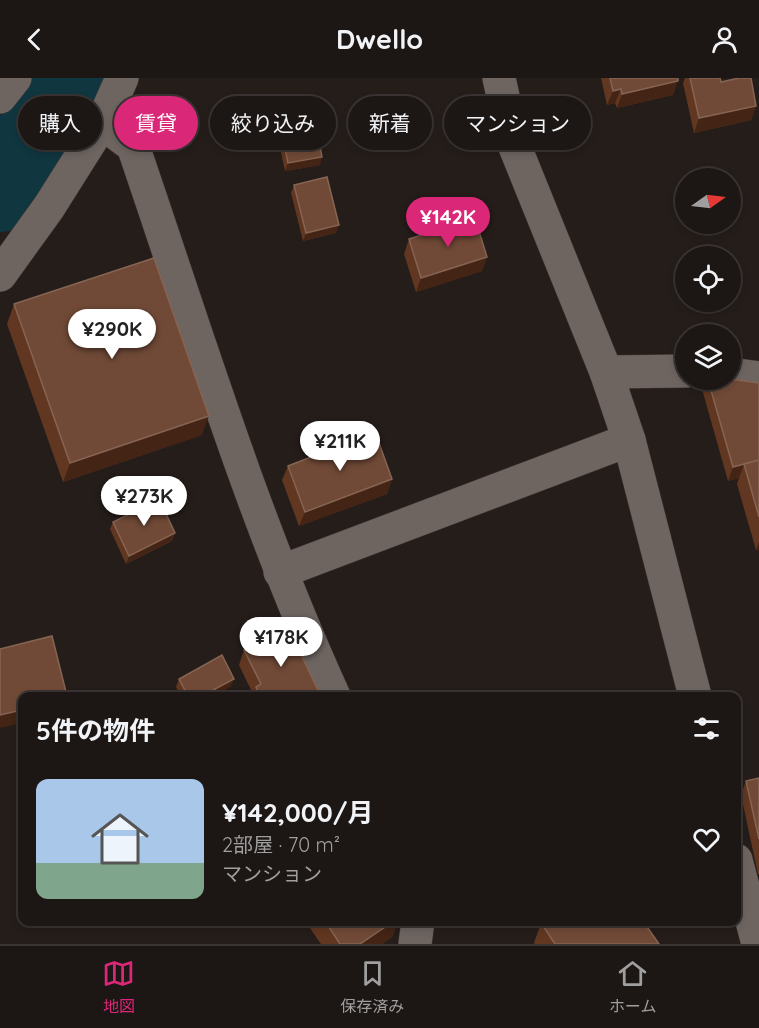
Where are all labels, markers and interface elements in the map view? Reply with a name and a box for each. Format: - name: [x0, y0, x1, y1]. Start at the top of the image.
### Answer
- text: Dwello: [336, 22, 423, 56]
- icon: back: [18, 23, 51, 56]
- icon: person: [708, 23, 741, 56]
- chip: 購入: [18, 96, 102, 150]
- chip: 賃貸: [114, 96, 198, 150]
- chip: 絞り込み: [210, 96, 336, 150]
- chip: 新着: [348, 96, 432, 150]
- chip: マンション: [444, 96, 591, 150]
- north arrow: [675, 168, 741, 234]
- map controls: [675, 168, 741, 390]
- pin: ¥142K: [406, 197, 490, 248]
- text: ¥142K: [420, 204, 476, 229]
- button: locate: [675, 246, 741, 312]
- pin: ¥290K: [70, 309, 154, 360]
- text: ¥290K: [82, 316, 142, 341]
- button: layers: [675, 324, 741, 390]
- pin: ¥211K: [298, 421, 382, 472]
- text: ¥211K: [314, 428, 366, 453]
- pin: ¥273K: [102, 476, 186, 527]
- text: ¥273K: [115, 483, 173, 508]
- pin: ¥178K: [239, 617, 323, 668]
- text: ¥178K: [254, 624, 308, 649]
- icon: filters: [690, 712, 723, 745]
- text: 5件の物件: [36, 714, 155, 747]
- text: ¥142,000/月: [222, 796, 374, 829]
- icon: home: [84, 803, 156, 875]
- icon: heart: [690, 823, 723, 856]
- text: 2部屋 · 70 m²: [222, 832, 340, 857]
- text: マンション: [222, 861, 322, 886]
- tab: 地図: [102, 957, 135, 1017]
- tab: 保存済み: [340, 957, 404, 1017]
- tab: ホーム: [609, 957, 657, 1017]

